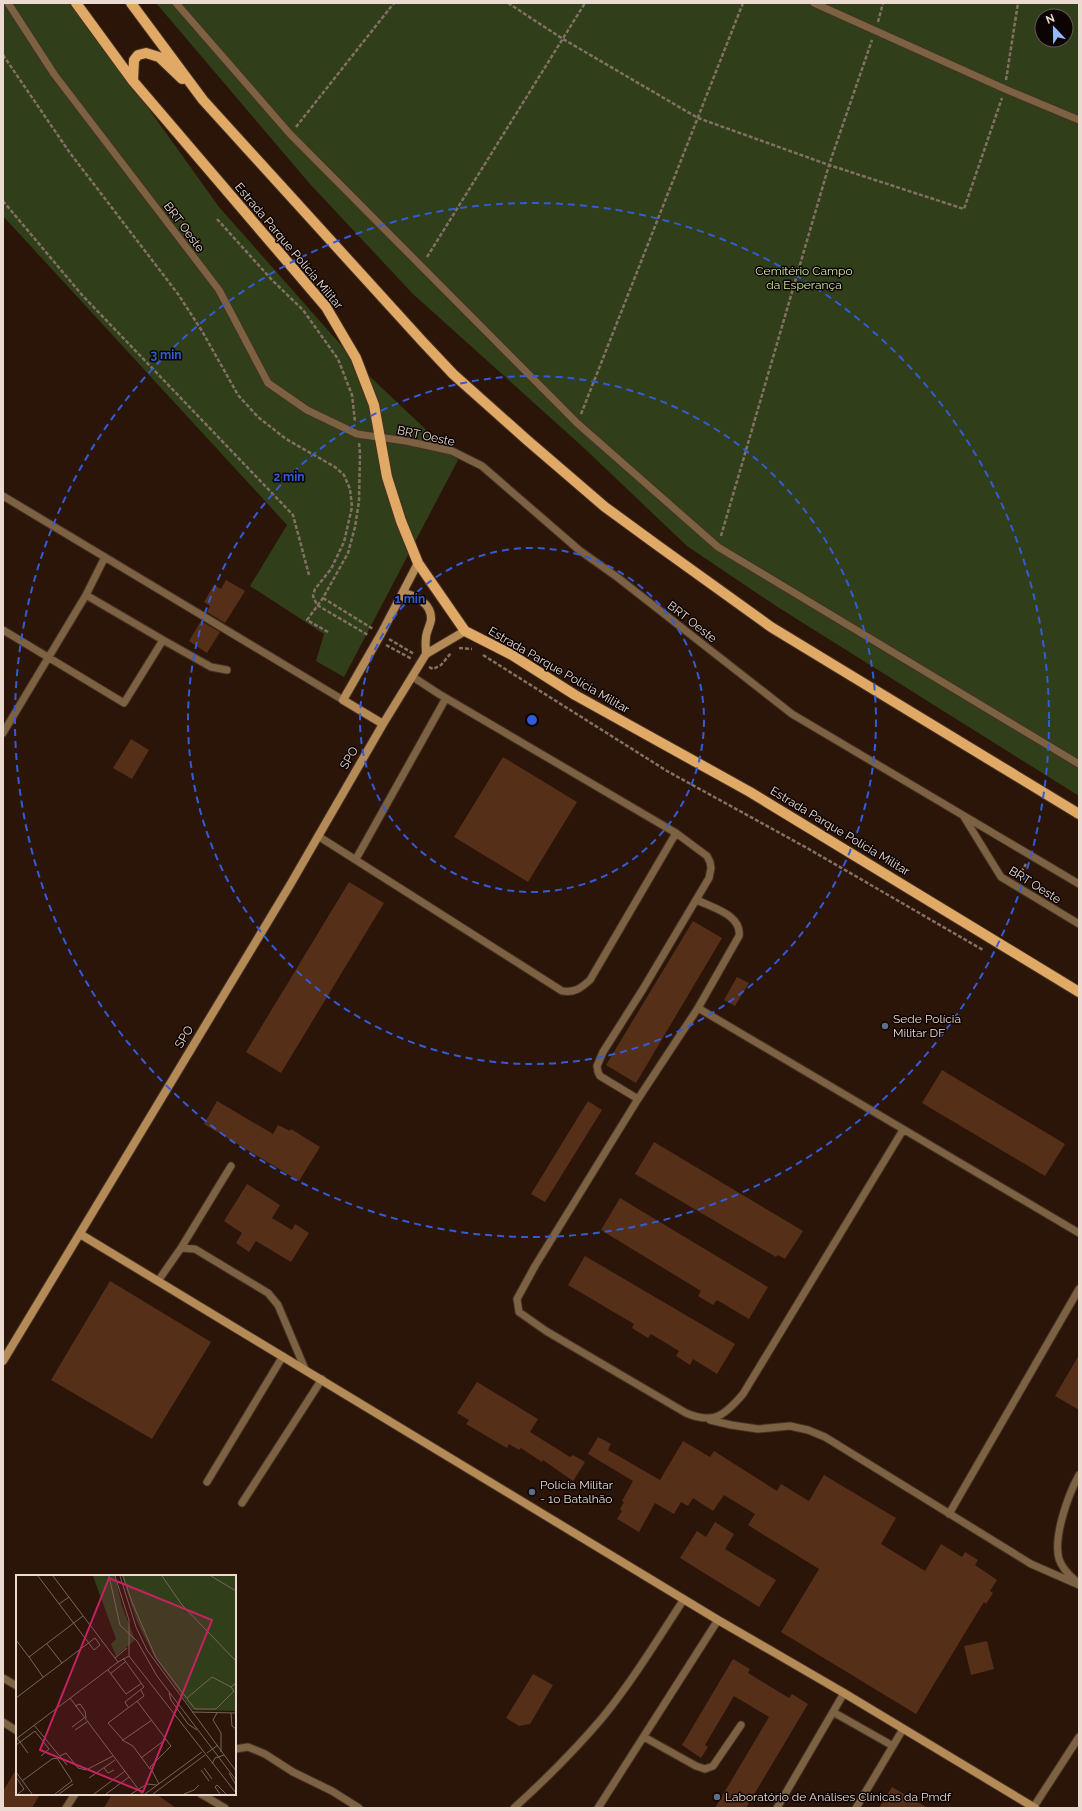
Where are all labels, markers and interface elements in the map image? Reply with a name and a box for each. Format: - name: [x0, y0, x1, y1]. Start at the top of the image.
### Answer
- north arrow: [1034, 8, 1074, 48]
- text: N: [1044, 12, 1057, 27]
- street label: Estrada Parque Polícia Militar: [232, 180, 346, 313]
- street label: BRT Oeste: [161, 199, 207, 255]
- park label: Cemitério Campo da Esperança: [755, 264, 853, 292]
- text: 3 min: [150, 348, 182, 362]
- street label: BRT Oeste: [396, 423, 456, 449]
- text: 2 min: [273, 470, 305, 484]
- text: 1 min: [395, 592, 425, 606]
- street label: BRT Oeste: [665, 598, 719, 646]
- street label: Estrada Parque Polícia Militar: [486, 624, 633, 717]
- centre of rings: [525, 713, 539, 727]
- street label: SPO: [337, 744, 361, 772]
- street label: Estrada Parque Polícia Militar: [768, 784, 913, 879]
- street label: BRT Oeste: [1006, 864, 1064, 906]
- place label: Sede Polícia Militar DF: [893, 1012, 961, 1040]
- marker: Sede Polícia Militar DF: [880, 1021, 890, 1031]
- street label: SPO: [172, 1023, 196, 1051]
- place label: Polícia Militar - 1o Batalhão: [540, 1478, 614, 1506]
- marker: Polícia Militar - 1o Batalhão: [527, 1487, 537, 1497]
- inset map: [16, 1575, 236, 1795]
- place label: Laboratório de Análises Clínicas da Pmdf: [725, 1790, 952, 1804]
- marker: Laboratório de Análises Clínicas da Pmdf: [712, 1792, 722, 1802]

